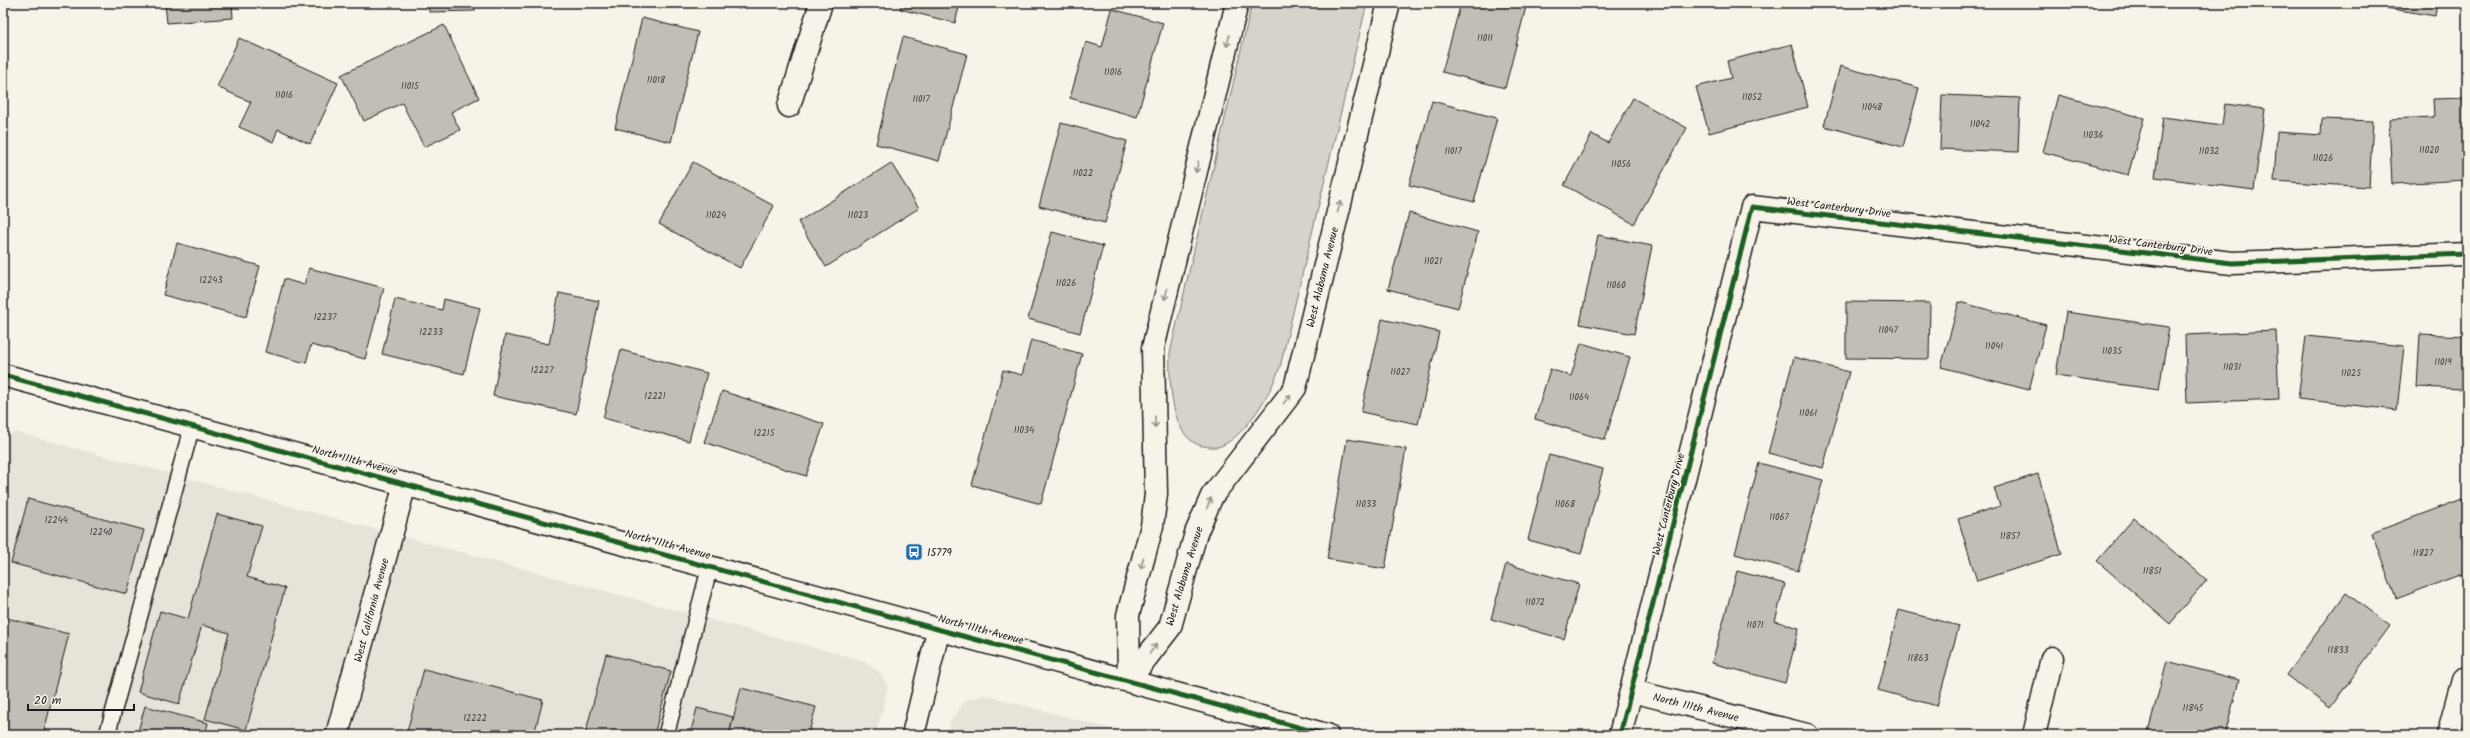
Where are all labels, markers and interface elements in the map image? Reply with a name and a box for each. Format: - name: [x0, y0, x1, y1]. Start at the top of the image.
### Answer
- house number: 11011: [1477, 31, 1493, 46]
- one-way arrow: [1223, 34, 1231, 47]
- house number: 11016: [1104, 65, 1122, 80]
- house number: 11018: [647, 73, 666, 88]
- house number: 11015: [401, 79, 420, 94]
- house number: 11016: [275, 88, 293, 103]
- house number: 11052: [1742, 90, 1762, 105]
- house number: 11017: [912, 92, 930, 107]
- house number: 11048: [1862, 100, 1883, 115]
- house number: 11042: [1970, 117, 1990, 132]
- house number: 11036: [2083, 128, 2103, 143]
- house number: 11020: [2419, 143, 2439, 158]
- house number: 11017: [1444, 144, 1462, 159]
- house number: 11032: [2199, 144, 2219, 159]
- house number: 11026: [2313, 151, 2333, 166]
- house number: 11056: [1611, 157, 1631, 172]
- one-way arrow: [1193, 160, 1200, 173]
- house number: 11022: [1073, 166, 1093, 181]
- street label: West Canterbury Drive: [1786, 193, 1892, 223]
- one-way arrow: [1336, 201, 1344, 214]
- house number: 11024: [706, 208, 726, 223]
- house number: 11023: [848, 208, 868, 223]
- street label: West Alabama Avenue: [1302, 225, 1344, 329]
- street label: West Canterbury Drive: [2108, 231, 2214, 261]
- house number: 11021: [1424, 254, 1442, 269]
- house number: 12243: [199, 273, 223, 288]
- house number: 11026: [1056, 276, 1076, 291]
- house number: 11060: [1606, 278, 1626, 293]
- one-way arrow: [1162, 287, 1170, 300]
- house number: 12237: [314, 310, 337, 325]
- house number: 11047: [1878, 323, 1898, 338]
- house number: 12233: [419, 325, 443, 340]
- house number: 11041: [1985, 339, 2003, 354]
- house number: 11035: [2102, 344, 2123, 359]
- house number: 11019: [2434, 355, 2452, 370]
- house number: 11031: [2223, 360, 2241, 375]
- house number: 12227: [531, 363, 554, 378]
- house number: 11027: [1390, 365, 1411, 380]
- house number: 11025: [2341, 366, 2362, 381]
- house number: 12221: [644, 389, 666, 404]
- house number: 11064: [1569, 390, 1589, 405]
- one-way arrow: [1282, 393, 1291, 404]
- house number: 11061: [1799, 406, 1817, 421]
- one-way arrow: [1151, 415, 1159, 428]
- house number: 11034: [1014, 423, 1034, 438]
- house number: 12215: [754, 426, 776, 441]
- street label: North 111th Avenue: [310, 441, 400, 481]
- street label: West Canterbury Drive: [1648, 451, 1690, 557]
- one-way arrow: [1206, 497, 1213, 509]
- house number: 11033: [1356, 497, 1376, 512]
- house number: 11068: [1555, 497, 1576, 512]
- house number: 11067: [1769, 510, 1789, 525]
- house number: 12244: [44, 513, 68, 528]
- street label: West Alabama Avenue: [1161, 524, 1209, 628]
- house number: 12240: [90, 525, 113, 540]
- street label: North 111th Avenue: [623, 525, 713, 565]
- house number: 11857: [2000, 529, 2021, 544]
- bus stop icon: 15779: [904, 542, 924, 562]
- place label: 15779: [927, 544, 953, 562]
- house number: 11827: [2413, 546, 2434, 561]
- street label: West California Avenue: [349, 556, 395, 664]
- one-way arrow: [1138, 557, 1145, 570]
- house number: 11851: [2143, 564, 2162, 579]
- house number: 11072: [1525, 595, 1545, 610]
- street label: North 111th Avenue: [936, 610, 1026, 650]
- house number: 11071: [1746, 618, 1764, 633]
- house number: 11833: [2327, 643, 2349, 658]
- one-way arrow: [1149, 644, 1157, 655]
- house number: 11863: [1907, 651, 1929, 666]
- scale bar: [28, 686, 134, 712]
- street label: North 111th Avenue: [1651, 689, 1741, 727]
- text: 20 m: [34, 691, 62, 710]
- house number: 11845: [2183, 701, 2205, 716]
- house number: 12222: [463, 711, 487, 726]

